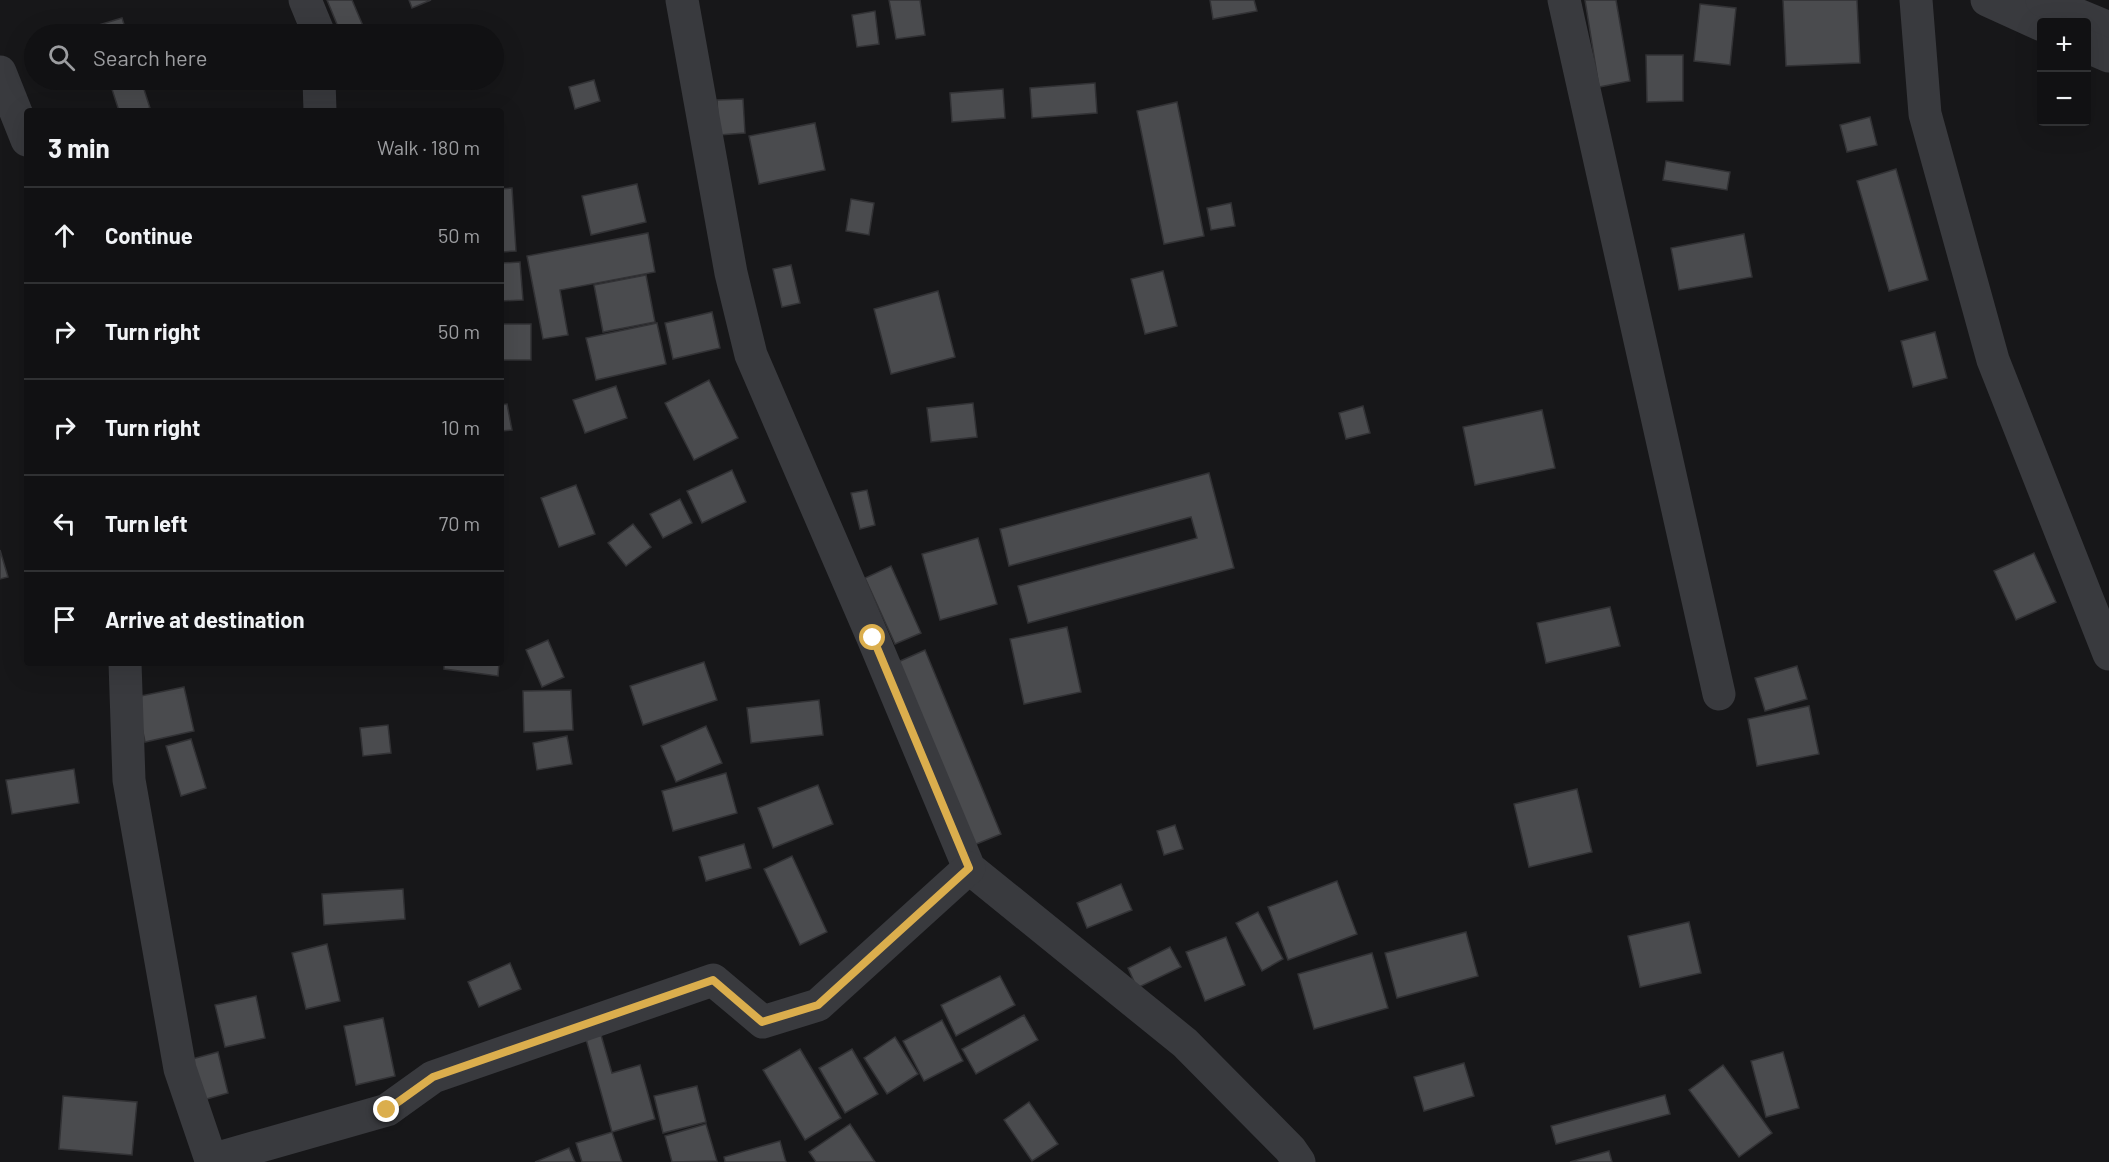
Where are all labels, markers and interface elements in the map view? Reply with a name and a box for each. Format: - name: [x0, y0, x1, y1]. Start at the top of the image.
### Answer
- map controls: [2037, 18, 2091, 126]
- button: +: [2037, 18, 2091, 72]
- search box: [24, 24, 504, 90]
- icon: search: [45, 41, 78, 74]
- text: Search here: [93, 44, 207, 70]
- button: −: [2037, 72, 2091, 126]
- text: 3 min: [48, 132, 110, 163]
- text: Walk · 180 m: [377, 135, 480, 159]
- icon: ahead: [48, 219, 81, 252]
- text: Continue: [105, 222, 193, 248]
- text: 50 m: [438, 223, 480, 247]
- icon: right: [48, 315, 81, 348]
- text: Turn right: [105, 318, 200, 344]
- text: 50 m: [438, 319, 480, 343]
- icon: right: [48, 411, 81, 444]
- text: Turn right: [105, 414, 200, 440]
- text: 10 m: [441, 415, 480, 439]
- icon: left: [48, 507, 81, 540]
- text: Turn left: [105, 510, 188, 536]
- text: 70 m: [439, 511, 480, 535]
- icon: arrive: [48, 603, 81, 636]
- text: Arrive at destination: [105, 606, 304, 632]
- route start: [859, 624, 885, 650]
- route end: [373, 1096, 399, 1122]

